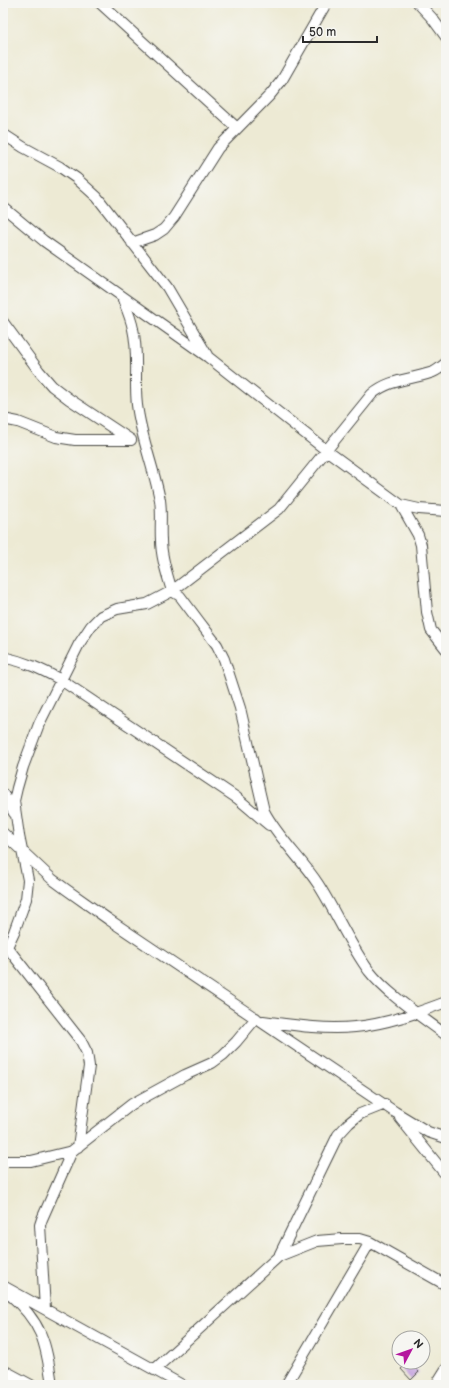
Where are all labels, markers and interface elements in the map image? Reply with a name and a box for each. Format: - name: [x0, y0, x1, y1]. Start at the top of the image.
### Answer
- scale bar: [303, 18, 377, 44]
- text: 50 m: [309, 25, 336, 40]
- north arrow: [391, 1330, 431, 1370]
- text: N: [411, 1336, 426, 1351]

